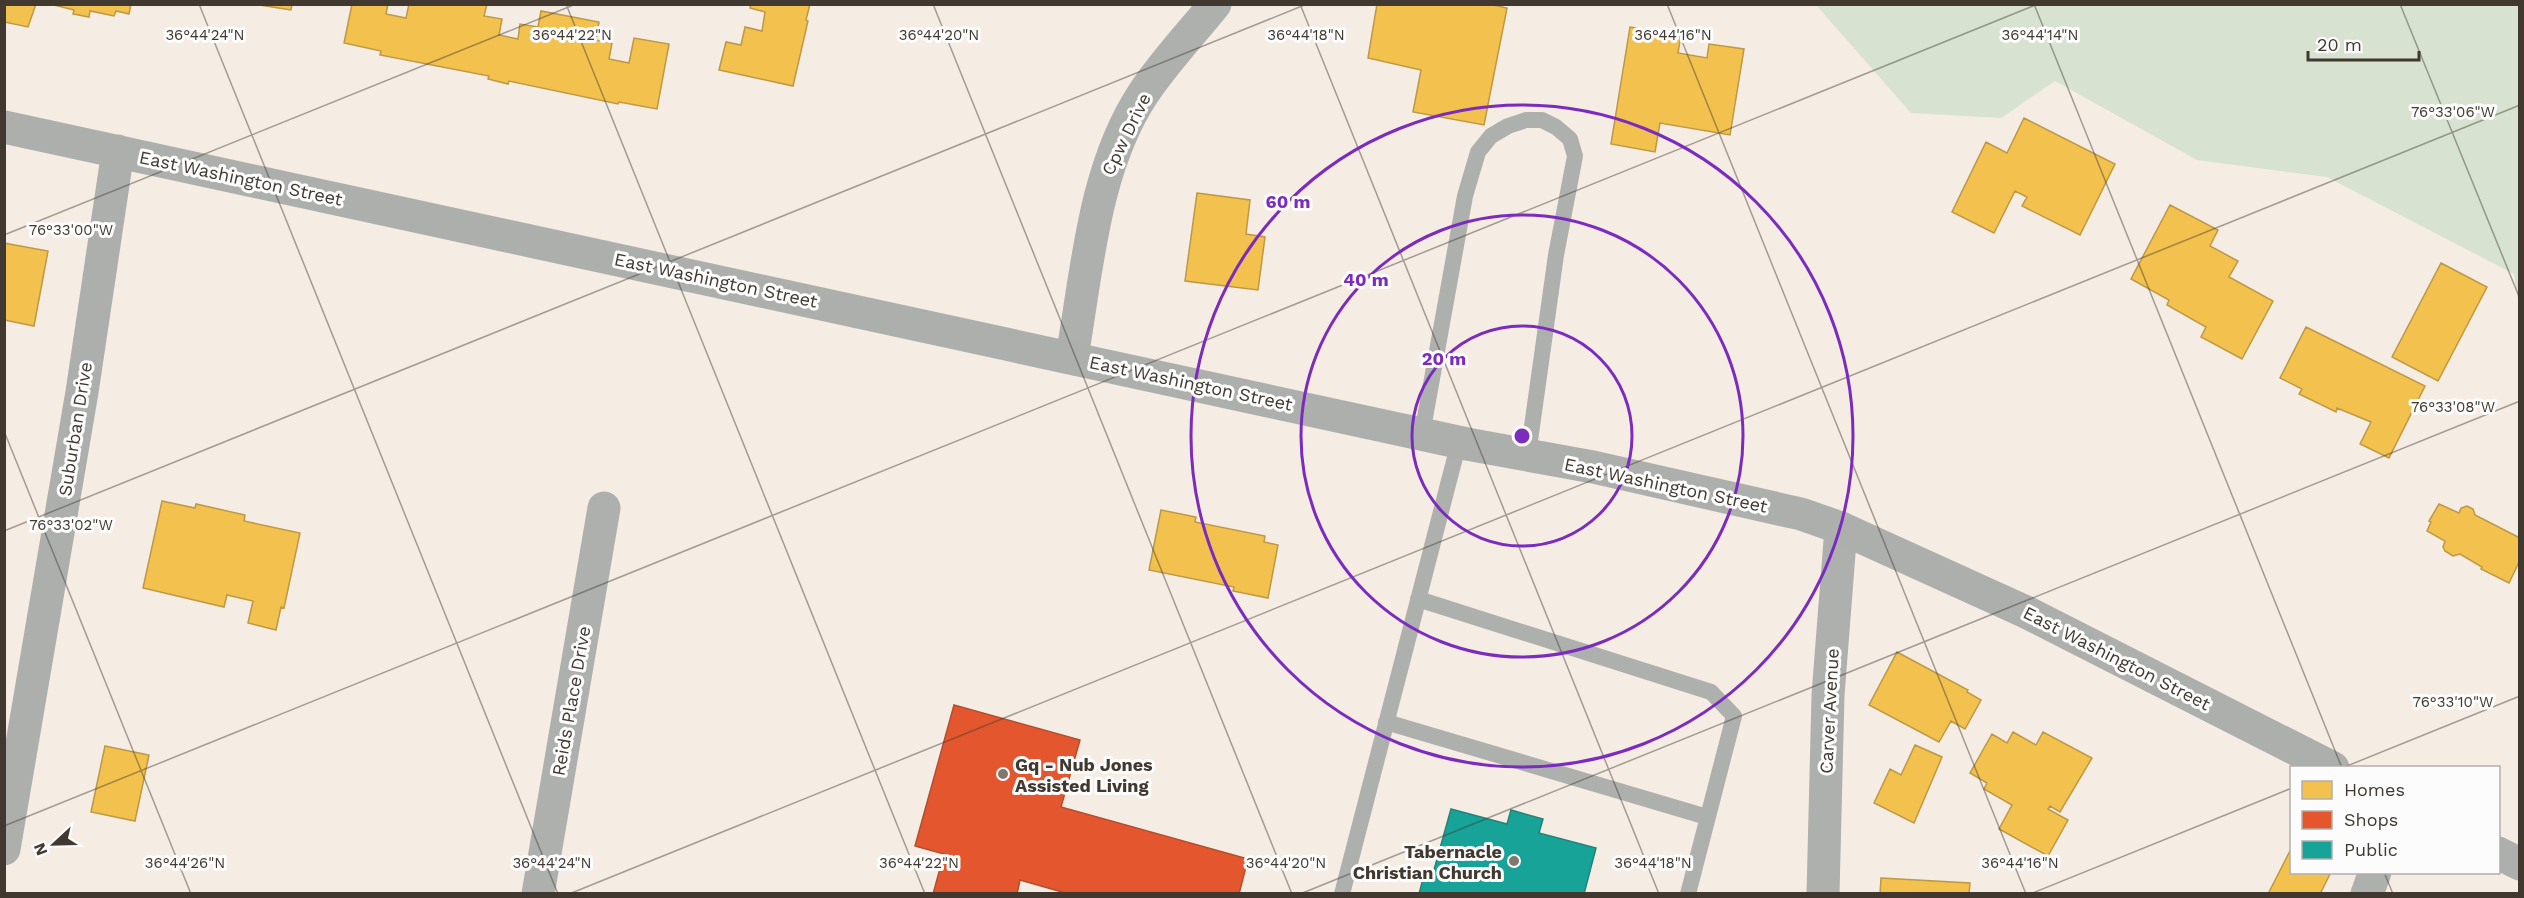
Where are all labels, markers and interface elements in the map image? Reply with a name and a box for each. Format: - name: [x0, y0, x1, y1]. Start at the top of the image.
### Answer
- scale bar: [2308, 24, 2419, 62]
- text: 36°44'24"N: [165, 26, 245, 44]
- text: 36°44'22"N: [532, 26, 612, 44]
- text: 36°44'20"N: [899, 26, 979, 44]
- text: 36°44'18"N: [1267, 26, 1345, 44]
- text: 36°44'16"N: [1634, 26, 1712, 44]
- text: 36°44'14"N: [2002, 26, 2078, 44]
- text: 20 m: [2317, 34, 2362, 55]
- street label: Cpw Drive: [1097, 89, 1155, 179]
- text: 76°33'06"W: [2411, 103, 2495, 121]
- street label: East Washington Street: [138, 146, 345, 210]
- text: 60 m: [1266, 191, 1310, 212]
- text: 76°33'00"W: [29, 221, 113, 239]
- street label: East Washington Street: [613, 248, 820, 312]
- text: 40 m: [1343, 269, 1389, 290]
- text: 20 m: [1422, 348, 1466, 369]
- street label: East Washington Street: [1088, 351, 1295, 415]
- street label: Suburban Drive: [54, 360, 96, 498]
- text: 76°33'08"W: [2411, 398, 2495, 416]
- centre of rings: [1512, 426, 1532, 446]
- street label: East Washington Street: [1563, 453, 1770, 517]
- text: 76°33'02"W: [29, 516, 113, 534]
- street label: East Washington Street: [2020, 602, 2214, 715]
- street label: Reids Place Drive: [547, 624, 595, 778]
- street label: Carver Avenue: [1815, 648, 1843, 774]
- text: 76°33'10"W: [2413, 693, 2493, 711]
- place label: Gq - Nub Jones Assisted Living: [1015, 754, 1153, 796]
- legend: [2290, 766, 2500, 874]
- marker: Gq - Nub Jones Assisted Living: [996, 767, 1010, 781]
- text: Homes: [2344, 779, 2405, 800]
- text: Shops: [2344, 809, 2398, 830]
- north arrow: [24, 814, 84, 874]
- text: Public: [2344, 839, 2398, 860]
- text: N: [30, 840, 52, 858]
- place label: Tabernacle Christian Church: [1353, 841, 1502, 883]
- text: 36°44'26"N: [145, 854, 225, 872]
- text: 36°44'24"N: [512, 854, 592, 872]
- text: 36°44'22"N: [879, 854, 959, 872]
- text: 36°44'20"N: [1246, 854, 1326, 872]
- marker: Tabernacle Christian Church: [1507, 854, 1521, 868]
- text: 36°44'18"N: [1614, 854, 1692, 872]
- text: 36°44'16"N: [1981, 854, 2059, 872]

